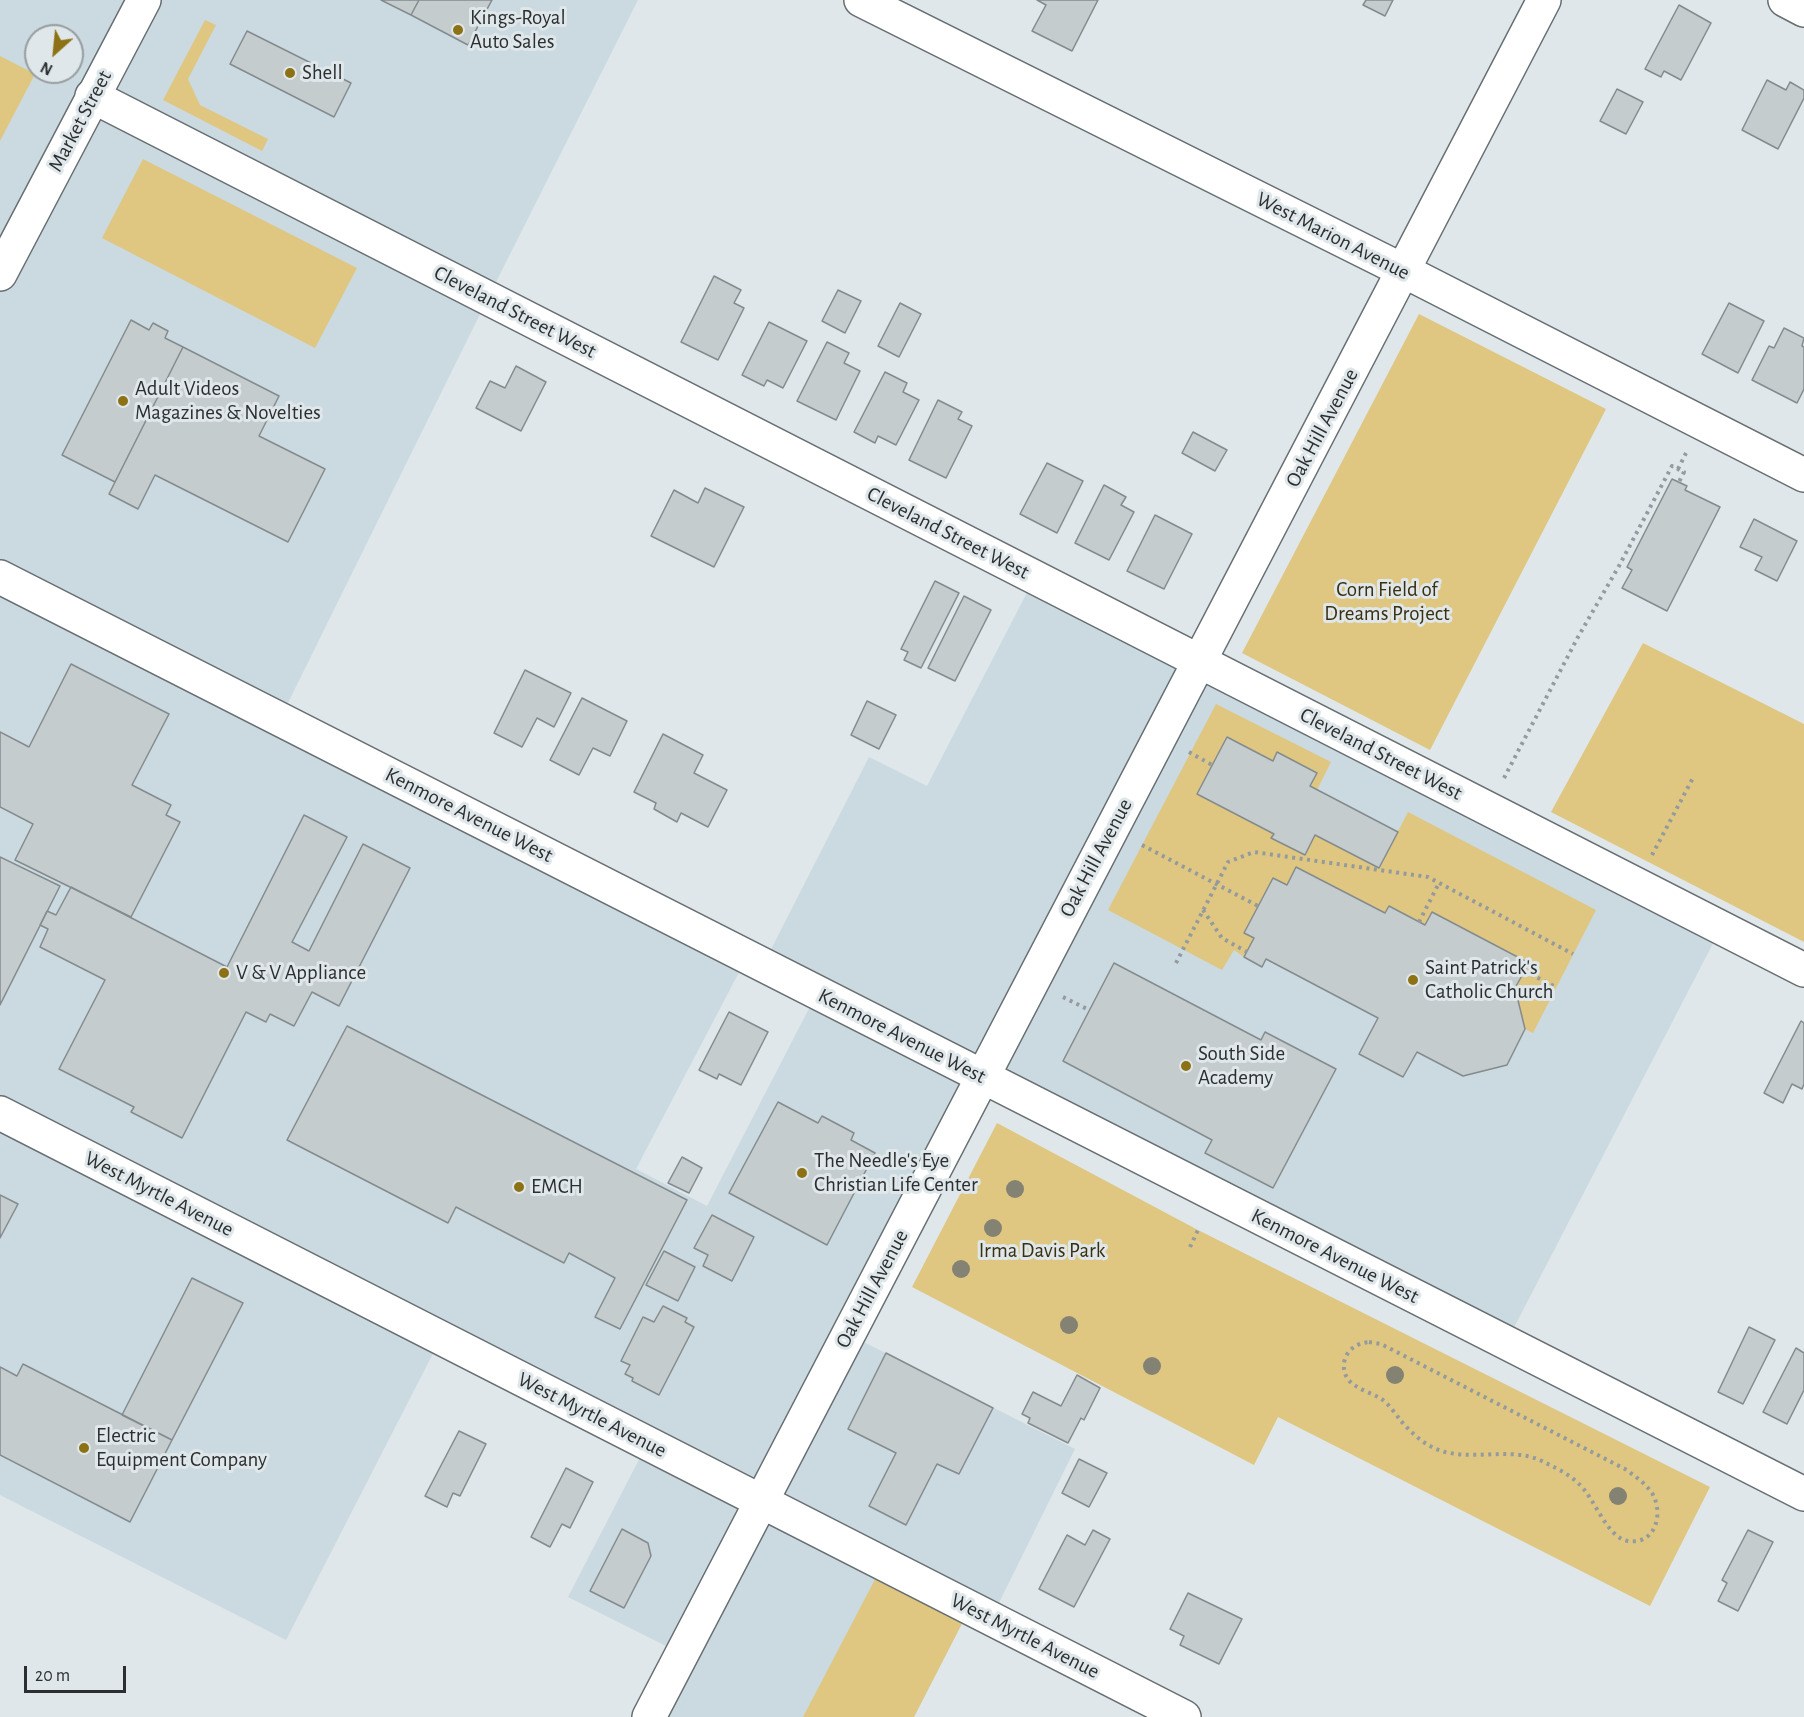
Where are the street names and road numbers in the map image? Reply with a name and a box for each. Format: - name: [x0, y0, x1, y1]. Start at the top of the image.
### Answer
- street label: Market Street: [43, 66, 117, 176]
- street label: West Marion Avenue: [1252, 186, 1414, 286]
- street label: Cleveland Street West: [430, 260, 600, 364]
- street label: Oak Hill Avenue: [1280, 364, 1364, 492]
- street label: Cleveland Street West: [863, 481, 1033, 585]
- street label: Cleveland Street West: [1296, 702, 1466, 806]
- street label: Kenmore Avenue West: [381, 762, 557, 868]
- street label: Oak Hill Avenue: [1054, 794, 1138, 922]
- street label: Kenmore Avenue West: [814, 983, 990, 1089]
- street label: West Myrtle Avenue: [80, 1146, 238, 1242]
- street label: Kenmore Avenue West: [1247, 1203, 1423, 1309]
- street label: Oak Hill Avenue: [830, 1225, 914, 1353]
- street label: West Myrtle Avenue: [513, 1367, 671, 1463]
- street label: West Myrtle Avenue: [946, 1588, 1104, 1684]

